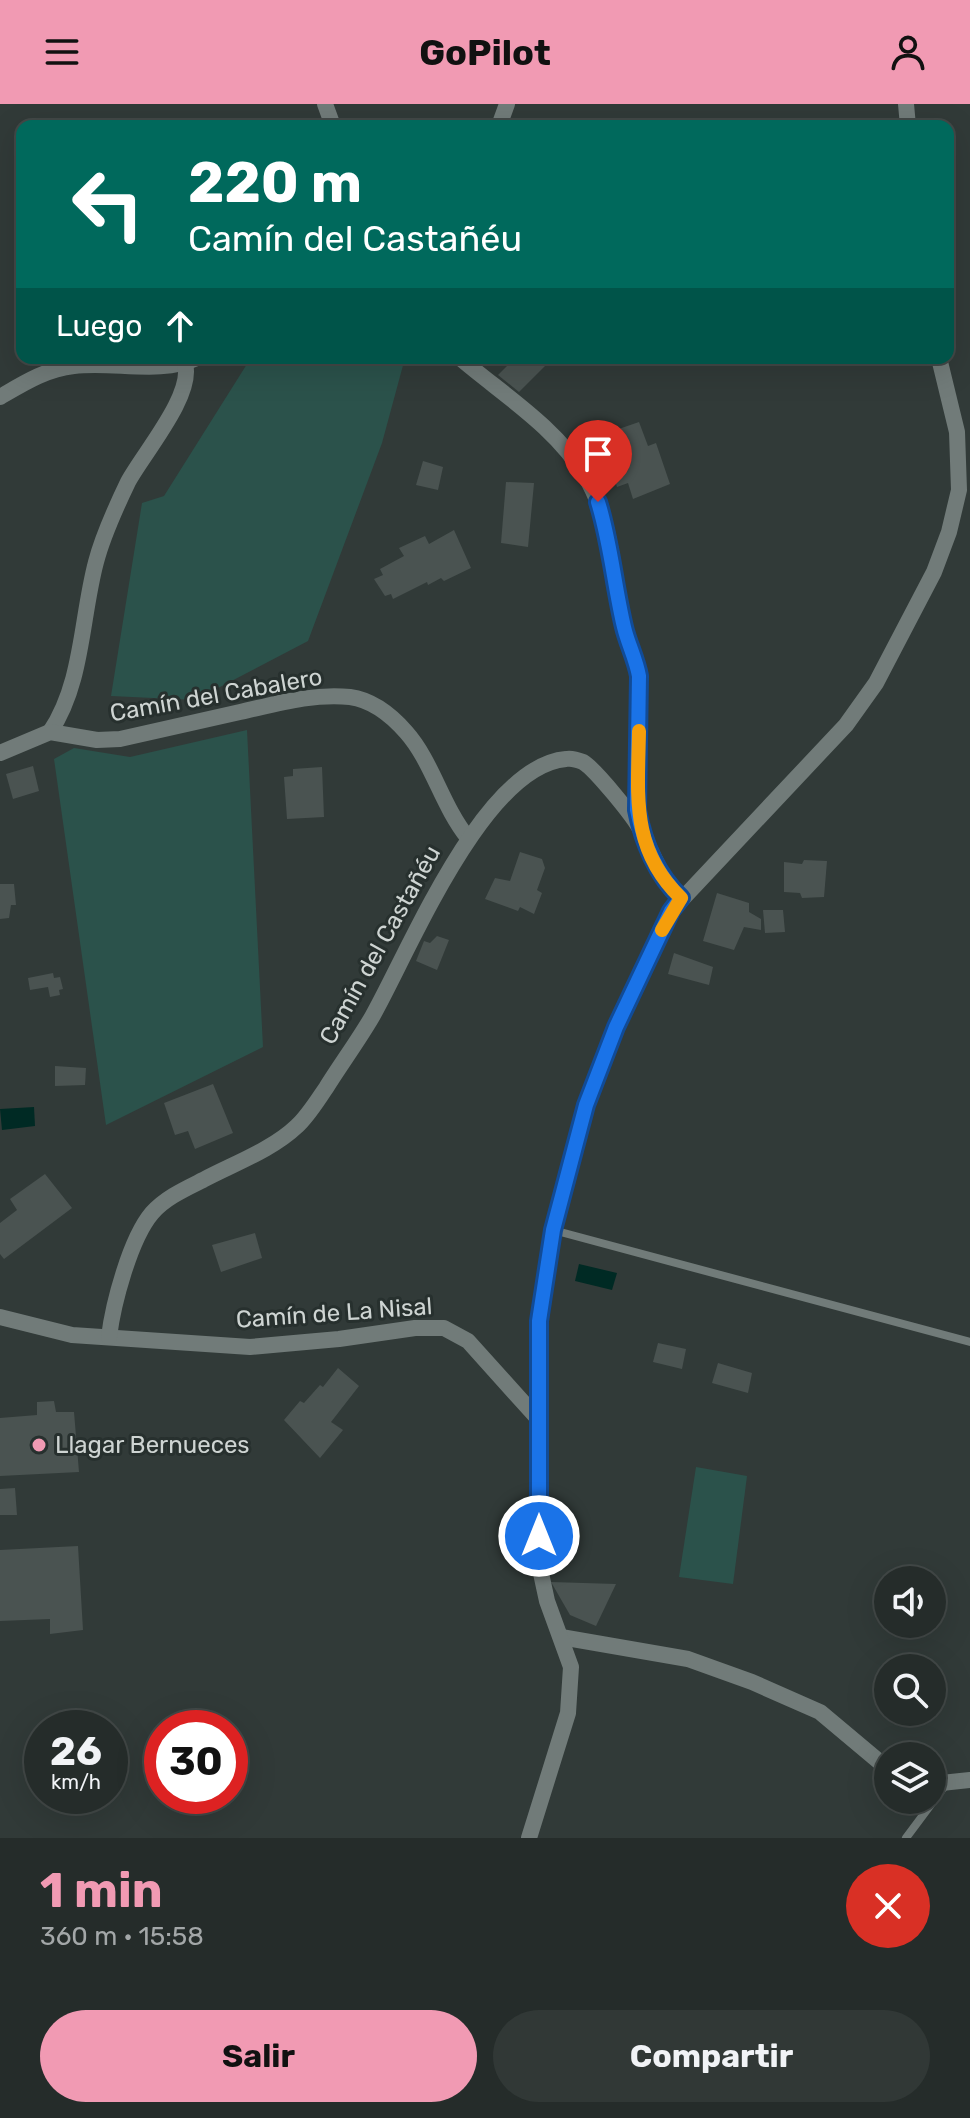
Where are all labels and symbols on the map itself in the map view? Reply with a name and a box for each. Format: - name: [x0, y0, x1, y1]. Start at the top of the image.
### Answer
- pin: [564, 420, 632, 502]
- street label: Camín del Cabalero: [108, 663, 324, 727]
- street label: Camín del Castañéu: [314, 841, 446, 1049]
- street label: Camín de La Nisal: [235, 1292, 433, 1334]
- place label: Llagar Bernueces: [55, 1431, 250, 1459]
- marker: Llagar Bernueces: [30, 1436, 48, 1454]
- position arrow: [497, 1494, 581, 1578]
- speed limit sign: 30: [144, 1710, 248, 1814]

